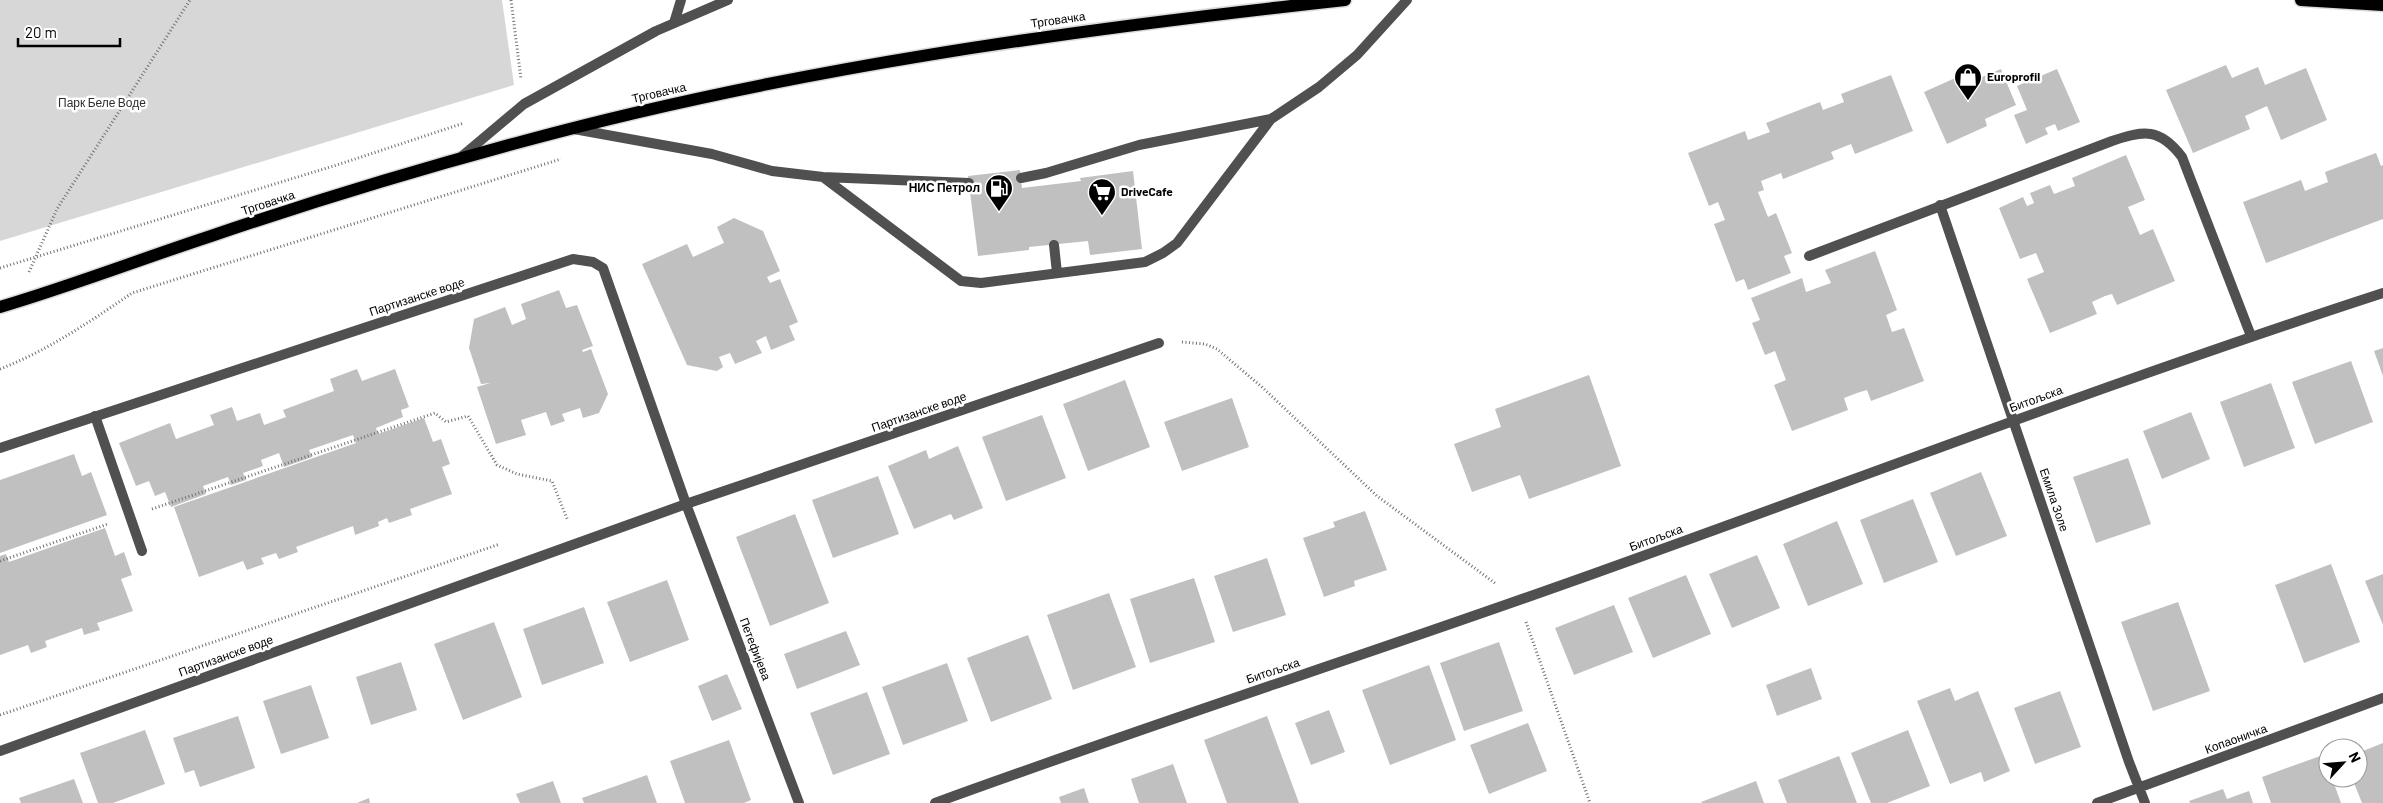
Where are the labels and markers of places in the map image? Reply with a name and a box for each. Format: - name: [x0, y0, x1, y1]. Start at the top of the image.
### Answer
- shop icon: Europrofil: [1953, 62, 1983, 101]
- place label: Europrofil: [1987, 69, 2040, 83]
- fuel station icon: НИС Петрол: [984, 173, 1014, 212]
- supermarket icon: DriveCafe: [1087, 177, 1117, 216]
- place label: НИС Петрол: [909, 180, 980, 195]
- place label: DriveCafe: [1121, 184, 1173, 198]

